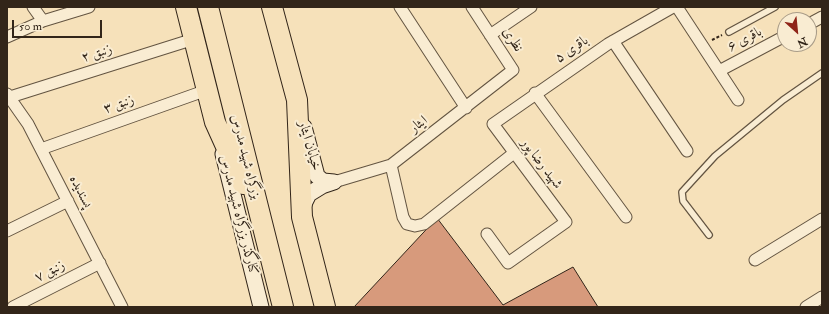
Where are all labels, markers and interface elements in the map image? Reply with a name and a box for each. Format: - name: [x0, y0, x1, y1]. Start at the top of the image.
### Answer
- scale bar: [14, 12, 104, 38]
- north arrow: [777, 12, 817, 52]
- text: 50 m: [19, 19, 42, 34]
- street label: باقری ۶: [725, 24, 765, 56]
- street label: نظری: [498, 25, 526, 55]
- street label: باقری ۵: [552, 33, 592, 67]
- text: N: [795, 34, 810, 50]
- street label: زنبق ۲: [79, 41, 115, 67]
- street label: زنبق ۳: [101, 92, 137, 118]
- street label: بزرگراه شهید مدرس: [226, 113, 264, 201]
- street label: ایثار: [407, 113, 431, 137]
- street label: خیابان ایثار: [294, 119, 324, 173]
- street label: شهید رضا پور: [517, 135, 565, 193]
- street label: کنارگذر بزرگراه شهید مدرس: [215, 153, 261, 277]
- street label: پسندیده: [65, 173, 95, 211]
- street label: زنبق ۷: [32, 257, 68, 287]

